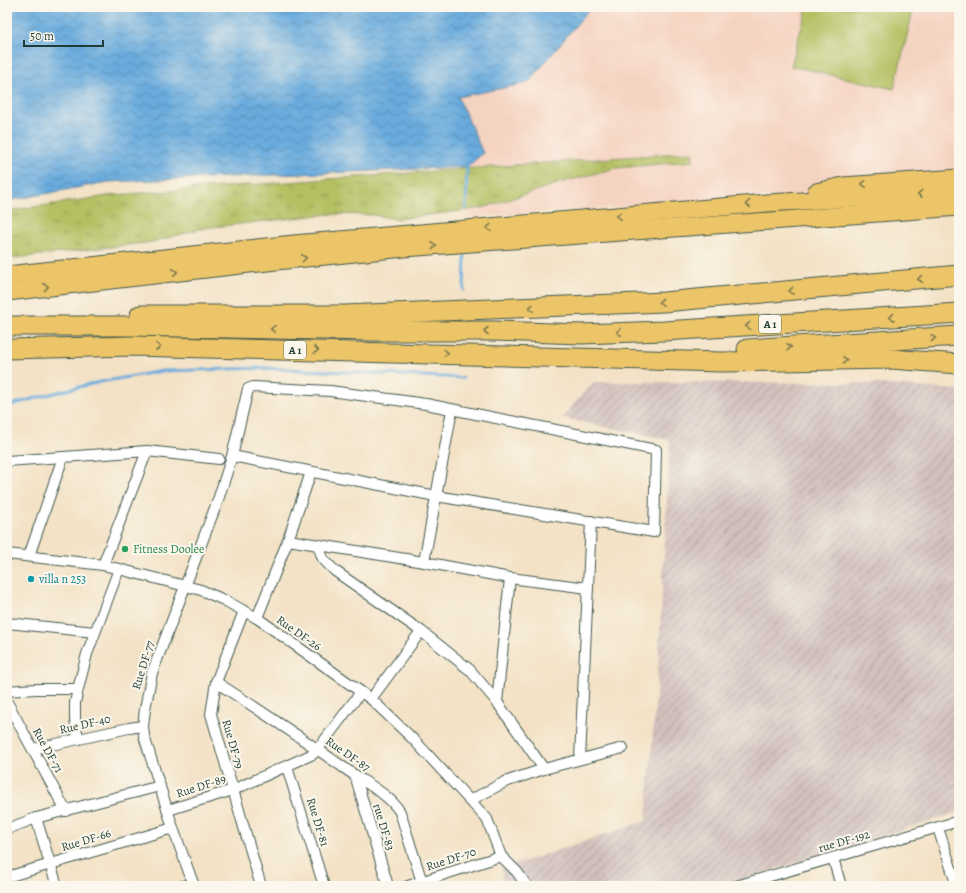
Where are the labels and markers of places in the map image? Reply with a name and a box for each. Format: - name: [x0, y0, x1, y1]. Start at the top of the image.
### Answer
- place label: Fitness Doolee: [133, 541, 204, 557]
- marker: Fitness Doolee: [120, 544, 130, 554]
- place label: villa n 253: [38, 571, 86, 587]
- marker: villa n 253: [26, 574, 36, 584]

